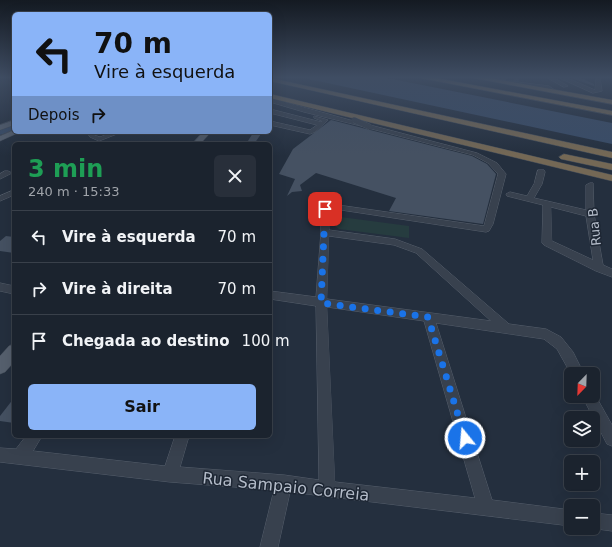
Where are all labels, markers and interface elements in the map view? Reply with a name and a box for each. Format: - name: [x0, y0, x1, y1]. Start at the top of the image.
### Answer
- text: 70 m: [94, 27, 172, 60]
- icon: left: [28, 28, 80, 80]
- text: Vire à esquerda: [94, 61, 235, 82]
- icon: right: [87, 104, 109, 126]
- text: Depois: [28, 106, 79, 124]
- text: 3 min: [28, 155, 103, 183]
- button: close: [214, 155, 256, 197]
- text: 240 m · 15:33: [28, 184, 119, 199]
- pin: [308, 192, 342, 226]
- icon: arrive: [314, 198, 336, 220]
- street label: Rua B: [585, 207, 604, 246]
- icon: left: [28, 226, 50, 248]
- text: Vire à esquerda: [62, 228, 196, 246]
- text: 70 m: [218, 228, 256, 246]
- icon: right: [28, 278, 50, 300]
- text: Vire à direita: [62, 280, 173, 298]
- text: 70 m: [218, 280, 256, 298]
- icon: arrive: [28, 330, 50, 352]
- text: Chegada ao destino: [62, 332, 230, 350]
- text: 100 m: [242, 332, 290, 350]
- north arrow: [564, 367, 600, 403]
- map controls: [564, 367, 600, 535]
- button: Sair: [28, 384, 256, 430]
- button: layers: [564, 411, 600, 447]
- position arrow: [444, 417, 486, 459]
- button: +: [564, 455, 600, 491]
- street label: Rua Sampaio Correia: [201, 468, 370, 505]
- button: −: [564, 499, 600, 535]

